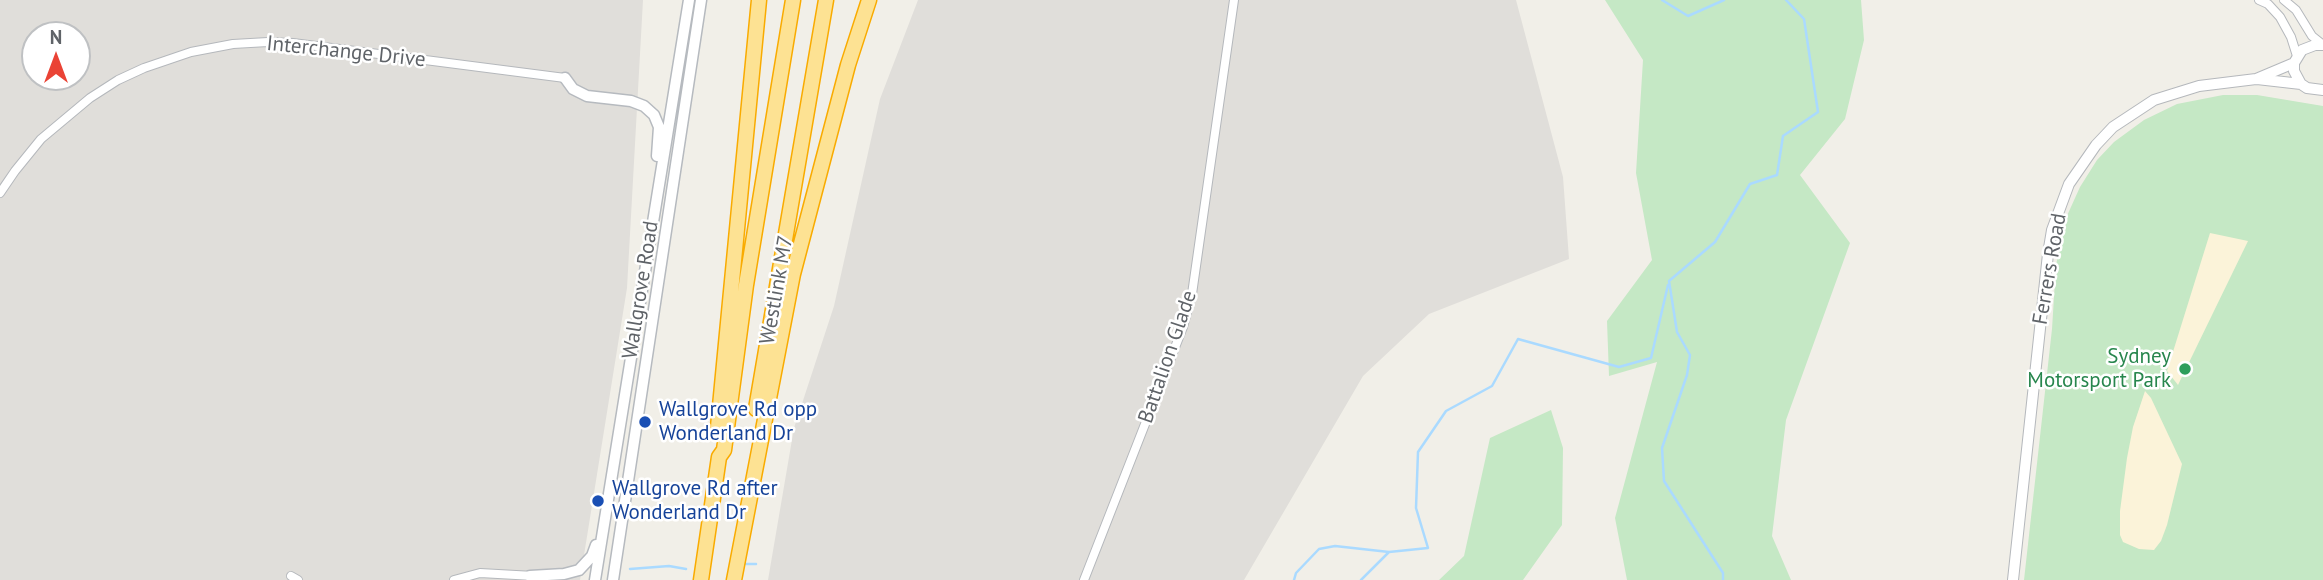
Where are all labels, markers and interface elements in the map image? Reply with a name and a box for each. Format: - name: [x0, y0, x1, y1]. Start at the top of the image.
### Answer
- north arrow: [21, 21, 91, 91]
- text: N: [50, 25, 62, 49]
- street label: Interchange Drive: [265, 31, 427, 73]
- street label: Ferrers Road: [2028, 211, 2072, 327]
- street label: Wallgrove Road: [618, 219, 664, 361]
- street label: Westlink M7: [755, 234, 799, 346]
- street label: Battalion Glade: [1133, 287, 1203, 427]
- place label: Sydney Motorsport Park: [2027, 344, 2171, 394]
- marker: Sydney Motorsport Park: [2177, 361, 2193, 377]
- place label: Wallgrove Rd opp Wonderland Dr: [659, 397, 817, 447]
- marker: Wallgrove Rd opp Wonderland Dr: [637, 414, 653, 430]
- place label: Wallgrove Rd after Wonderland Dr: [612, 476, 778, 526]
- marker: Wallgrove Rd after Wonderland Dr: [590, 493, 606, 509]

